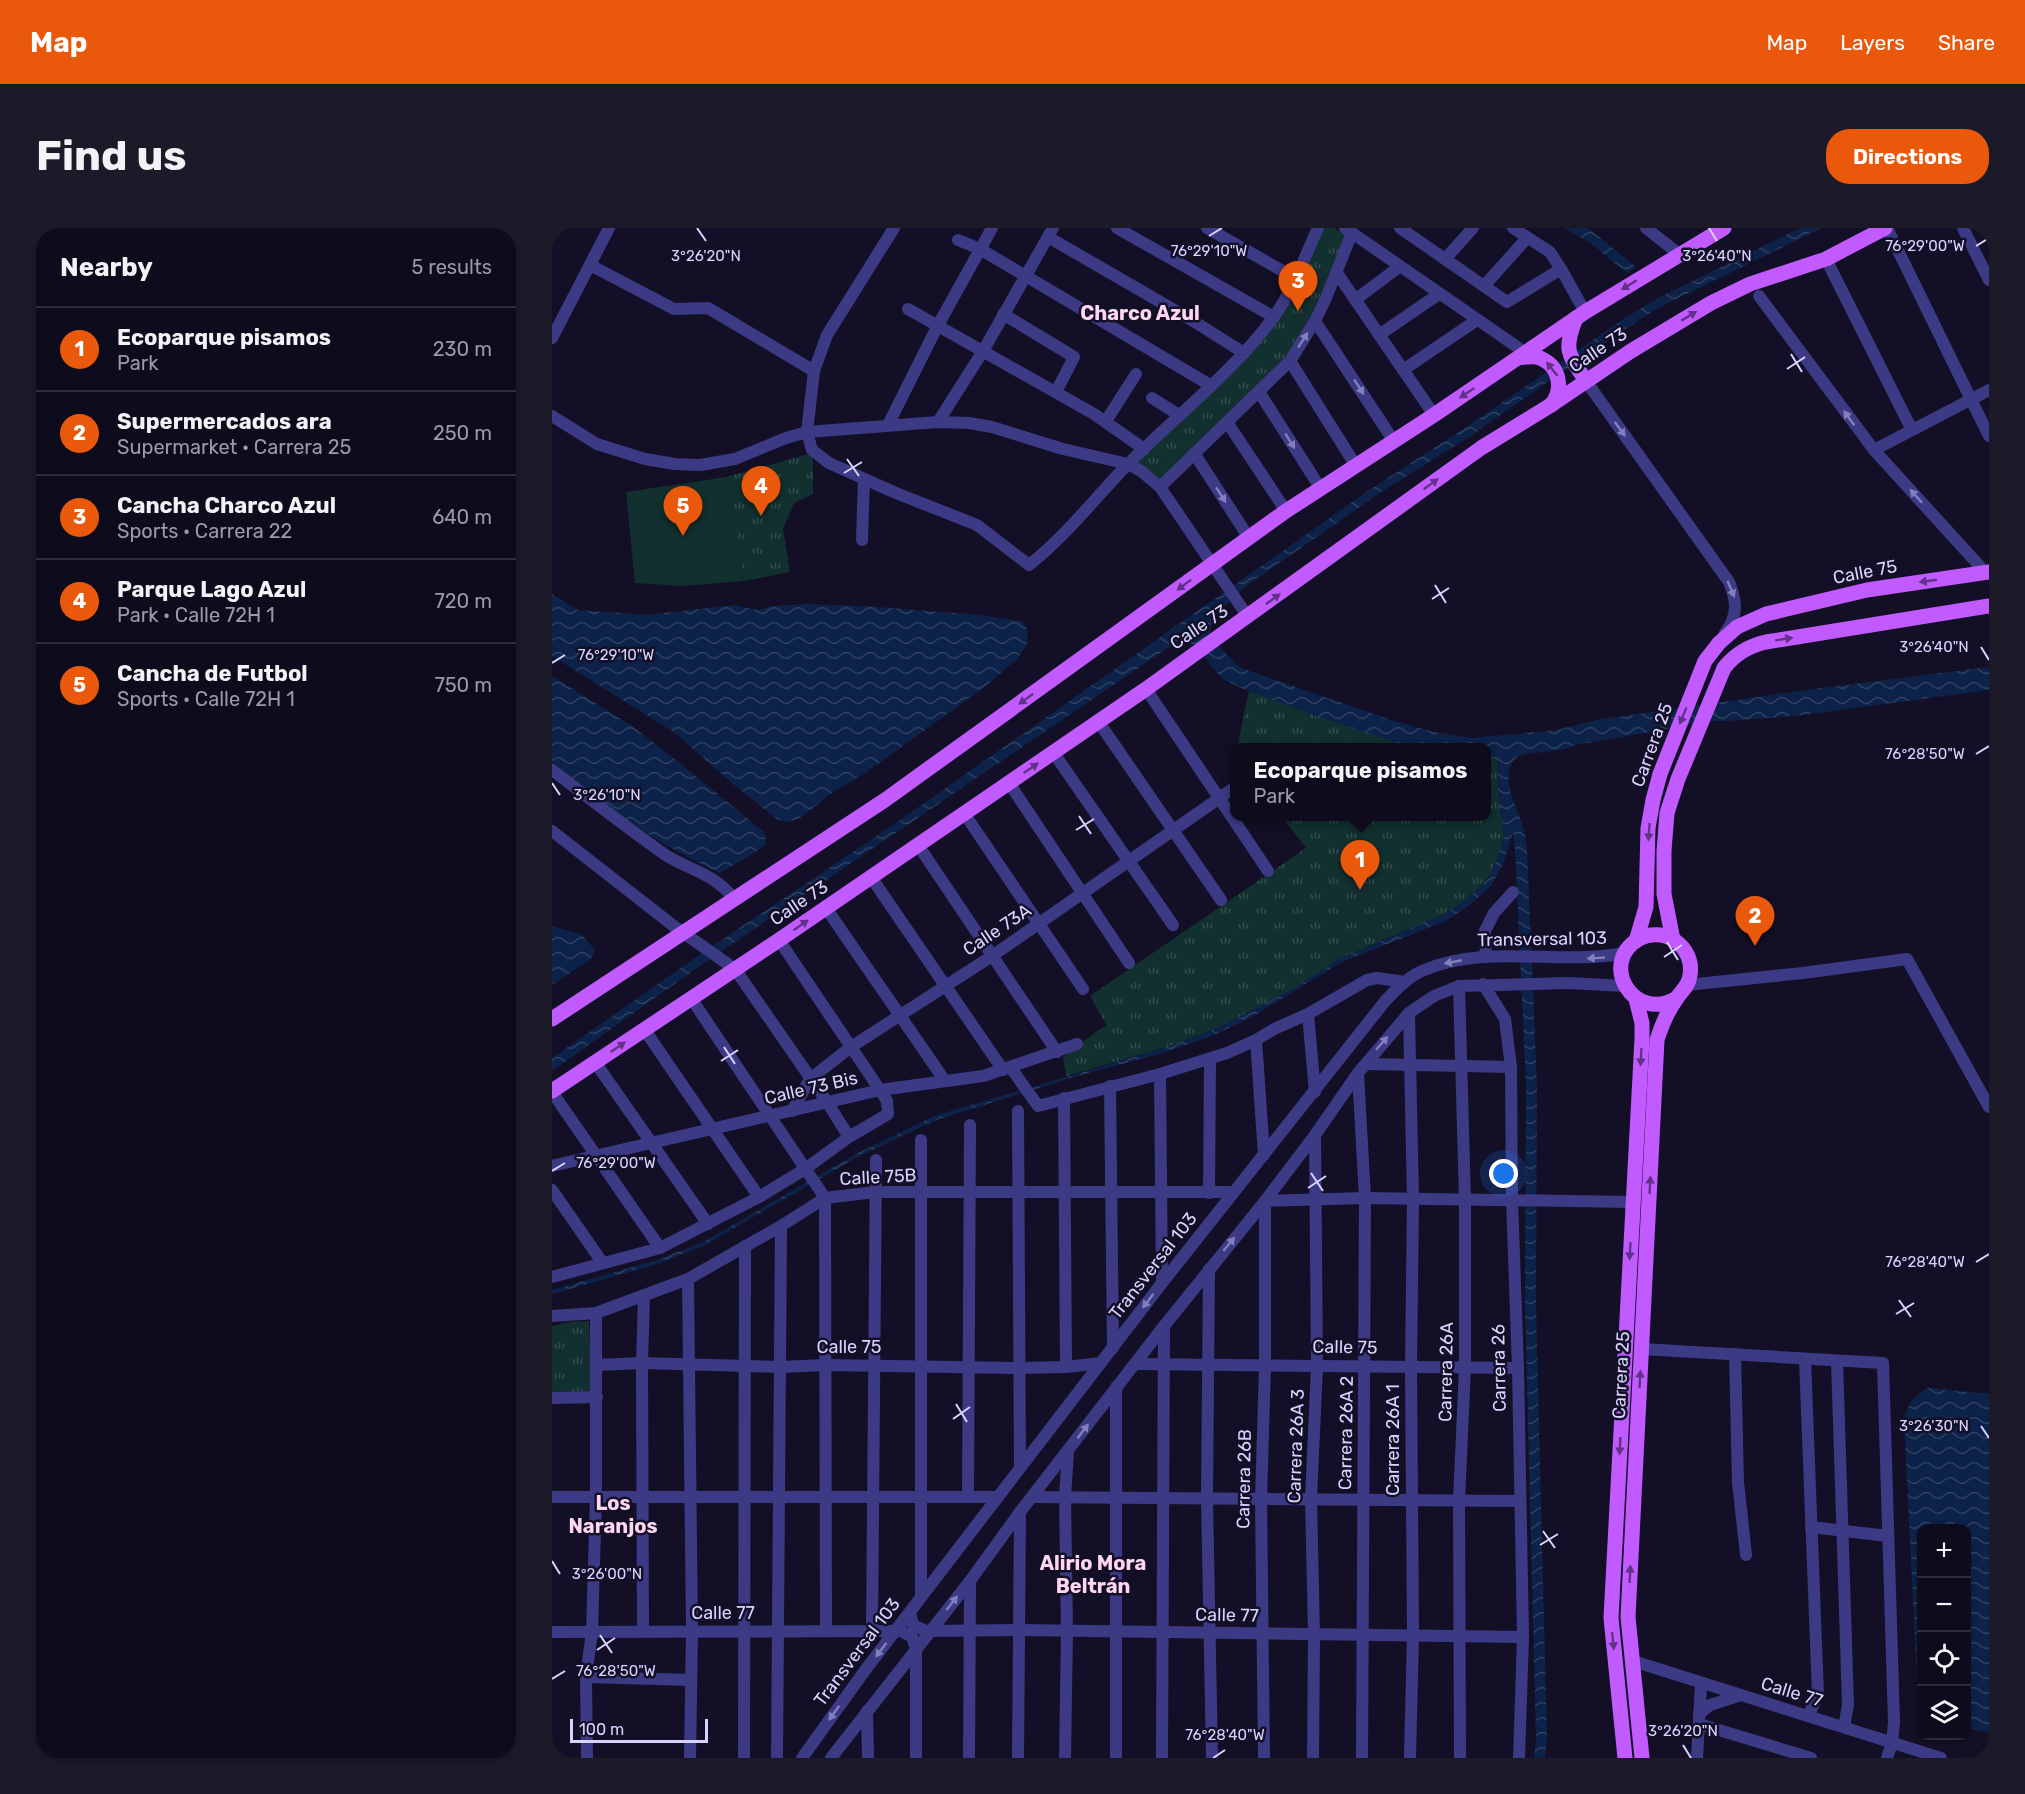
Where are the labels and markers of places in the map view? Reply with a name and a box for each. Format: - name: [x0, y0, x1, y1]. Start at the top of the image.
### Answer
- pin: 3: [1278, 262, 1318, 311]
- pin: 4: [742, 466, 780, 516]
- pin: 5: [664, 486, 702, 536]
- pin: 1: [1340, 840, 1380, 890]
- pin: 2: [1736, 896, 1774, 946]

